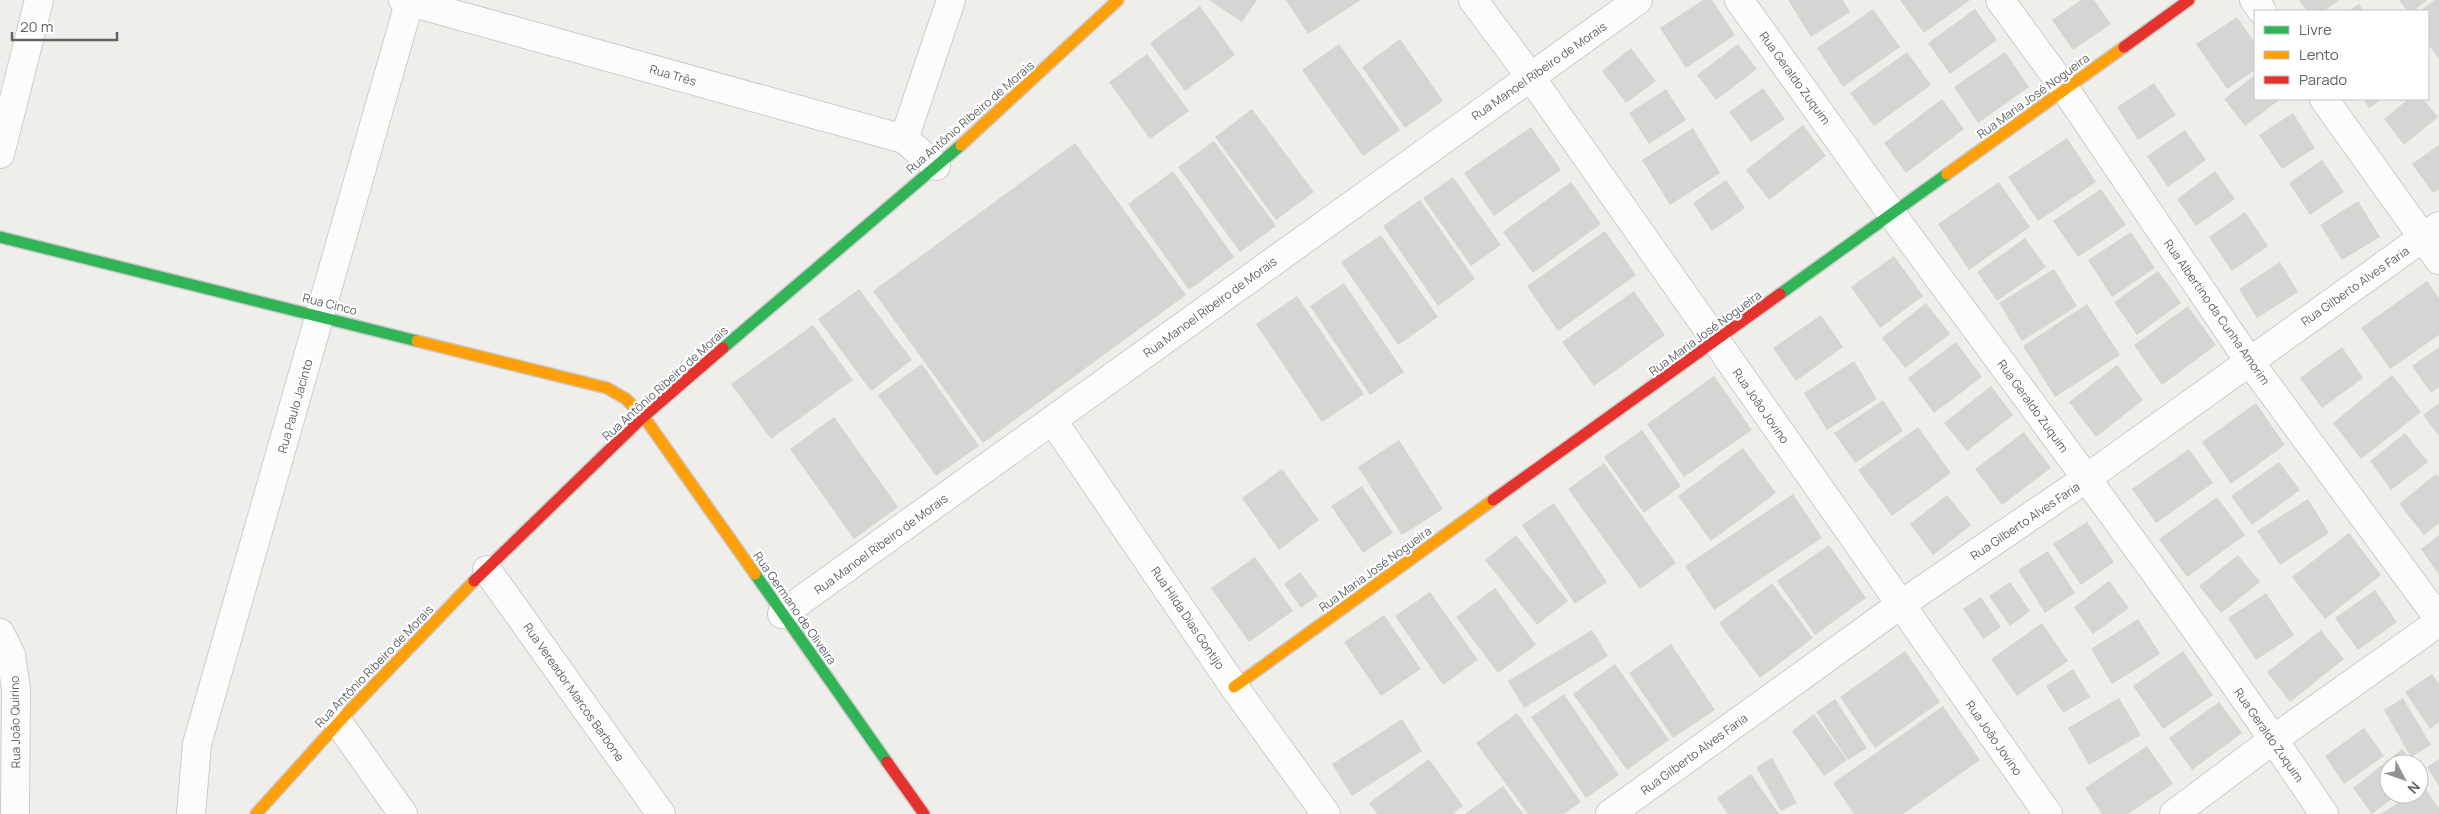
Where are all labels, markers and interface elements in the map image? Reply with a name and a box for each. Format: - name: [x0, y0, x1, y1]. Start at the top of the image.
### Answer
- scale bar: [12, 10, 118, 42]
- legend: [2254, 10, 2429, 100]
- text: 20 m: [20, 16, 53, 37]
- street label: Rua Manoel Ribeiro de Morais: [1468, 18, 1610, 124]
- text: Livre: [2299, 19, 2332, 40]
- street label: Rua Geraldo Zuquim: [1755, 28, 1835, 128]
- text: Lento: [2299, 44, 2339, 65]
- street label: Rua Maria José Nogueira: [1973, 49, 2093, 143]
- street label: Rua Antônio Ribeiro de Morais: [902, 57, 1038, 177]
- street label: Rua Três: [648, 60, 698, 90]
- text: Parado: [2299, 69, 2347, 90]
- street label: Rua Albertino da Cunha Amorim: [2160, 236, 2274, 388]
- street label: Rua Gilberto Alves Faria: [2297, 242, 2413, 330]
- street label: Rua Manoel Ribeiro de Morais: [1140, 253, 1280, 361]
- street label: Rua Maria José Nogueira: [1645, 286, 1765, 380]
- street label: Rua Cinco: [301, 289, 359, 319]
- street label: Rua Antônio Ribeiro de Morais: [598, 322, 732, 444]
- street label: Rua Geraldo Zuquim: [1993, 356, 2073, 456]
- street label: Rua Paulo Jacinto: [273, 357, 317, 455]
- street label: Rua João Jovino: [1729, 365, 1793, 447]
- street label: Rua Gilberto Alves Faria: [1967, 478, 2083, 564]
- street label: Rua Manoel Ribeiro de Morais: [811, 490, 951, 598]
- street label: Rua Maria José Nogueira: [1315, 522, 1435, 616]
- street label: Rua Germano de Oliveira: [750, 548, 840, 668]
- street label: Rua Hilda Dias Gontijo: [1147, 563, 1229, 673]
- street label: Rua Antônio Ribeiro de Morais: [311, 601, 437, 731]
- street label: Rua Vereador Marcos Barbone: [519, 619, 629, 765]
- street label: Rua João Quirino: [6, 676, 24, 768]
- street label: Rua Geraldo Zuquim: [2230, 685, 2308, 785]
- street label: Rua João Jovino: [1962, 697, 2026, 779]
- street label: Rua Gilberto Alves Faria: [1637, 709, 1751, 799]
- north arrow: [2379, 754, 2429, 804]
- text: N: [2404, 778, 2425, 798]

